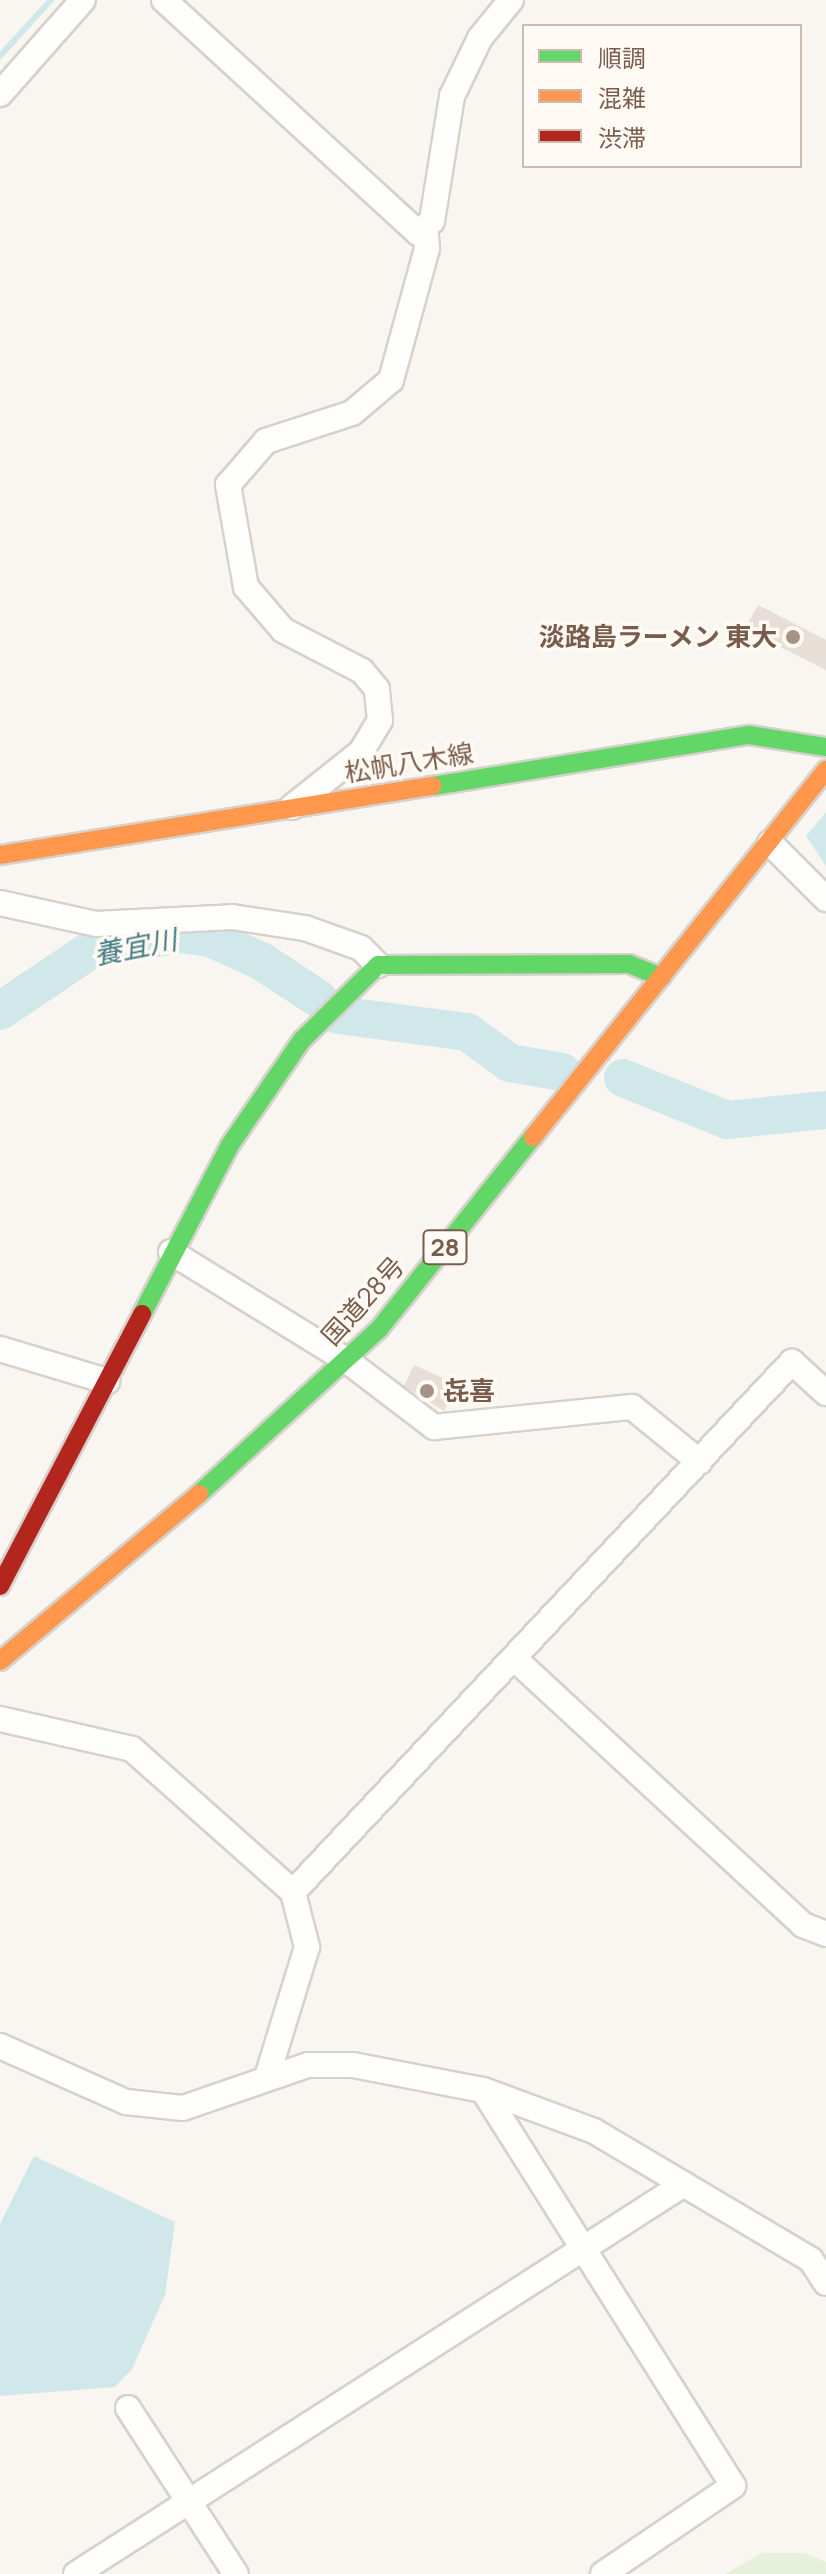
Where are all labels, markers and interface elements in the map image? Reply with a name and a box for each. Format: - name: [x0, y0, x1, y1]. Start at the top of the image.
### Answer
- legend: [522, 24, 802, 168]
- text: 順調: [598, 41, 646, 74]
- text: 混雑: [598, 81, 646, 114]
- text: 渋滞: [598, 121, 646, 154]
- place label: 淡路島ラーメン 東大: [538, 621, 777, 653]
- marker: 淡路島ラーメン 東大: [784, 628, 802, 646]
- street label: 松帆八木線: [342, 737, 476, 789]
- water label: 養宜川: [91, 921, 179, 971]
- road number: 28: [421, 1227, 469, 1267]
- street label: 国道28号: [315, 1250, 411, 1352]
- place label: 㐂喜: [443, 1375, 495, 1407]
- marker: 㐂喜: [418, 1382, 436, 1400]

